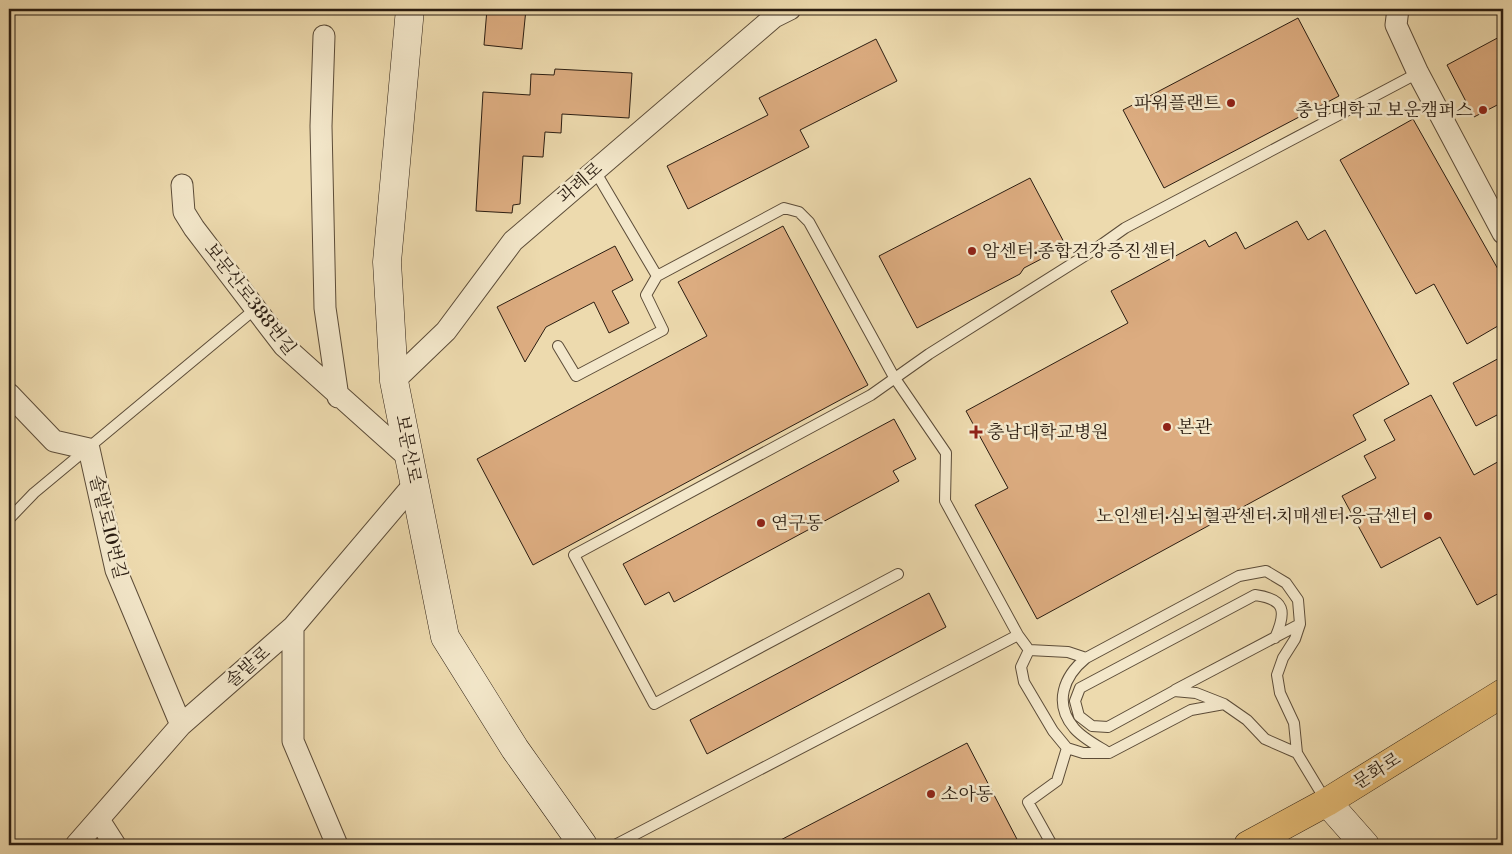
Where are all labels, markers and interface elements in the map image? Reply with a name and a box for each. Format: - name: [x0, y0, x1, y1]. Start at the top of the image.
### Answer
- place label: 파워플랜트: [1134, 92, 1222, 115]
- marker: 파워플랜트: [1225, 97, 1237, 109]
- place label: 충남대학교 보운캠퍼스: [1295, 99, 1474, 122]
- marker: 충남대학교 보운캠퍼스: [1477, 104, 1489, 116]
- street label: 과례로: [553, 157, 607, 209]
- street label: 보문산로388번길: [199, 238, 301, 360]
- place label: 암센터·종합건강증진센터: [982, 240, 1176, 263]
- marker: 암센터·종합건강증진센터: [966, 245, 978, 257]
- street label: 보문산로: [390, 413, 426, 485]
- place label: 본관: [1177, 416, 1212, 439]
- place label: 충남대학교병원: [987, 421, 1109, 444]
- marker: 본관: [1161, 421, 1173, 433]
- marker: 충남대학교병원: [969, 425, 983, 439]
- street label: 솔밭로10번길: [84, 473, 132, 581]
- place label: 노인센터·심뇌혈관센터·치매센터·응급센터: [1096, 505, 1418, 528]
- marker: 노인센터·심뇌혈관센터·치매센터·응급센터: [1422, 510, 1434, 522]
- place label: 연구동: [771, 512, 823, 535]
- marker: 연구동: [755, 517, 767, 529]
- street label: 솔밭로: [221, 641, 275, 693]
- street label: 문화로: [1349, 747, 1405, 795]
- place label: 소아동: [941, 783, 993, 806]
- marker: 소아동: [925, 788, 937, 800]

